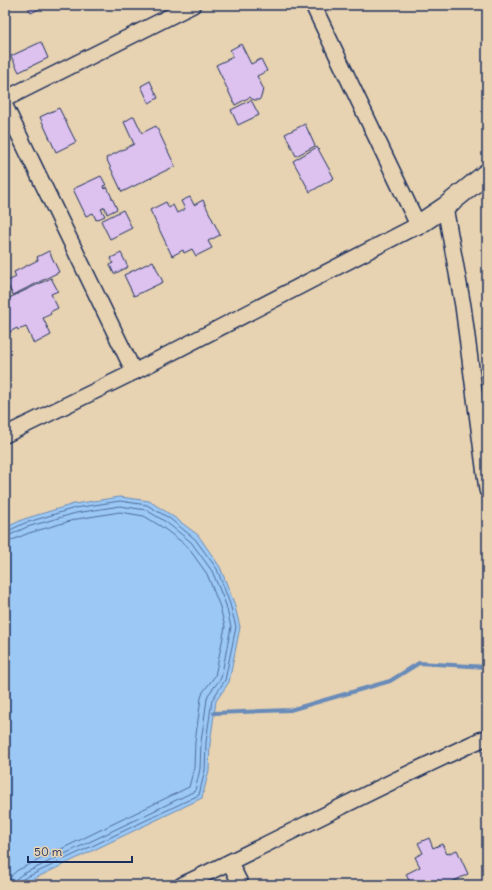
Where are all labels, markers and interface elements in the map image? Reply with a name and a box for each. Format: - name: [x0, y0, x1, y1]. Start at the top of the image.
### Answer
- scale bar: [28, 838, 132, 864]
- text: 50 m: [34, 844, 63, 859]

